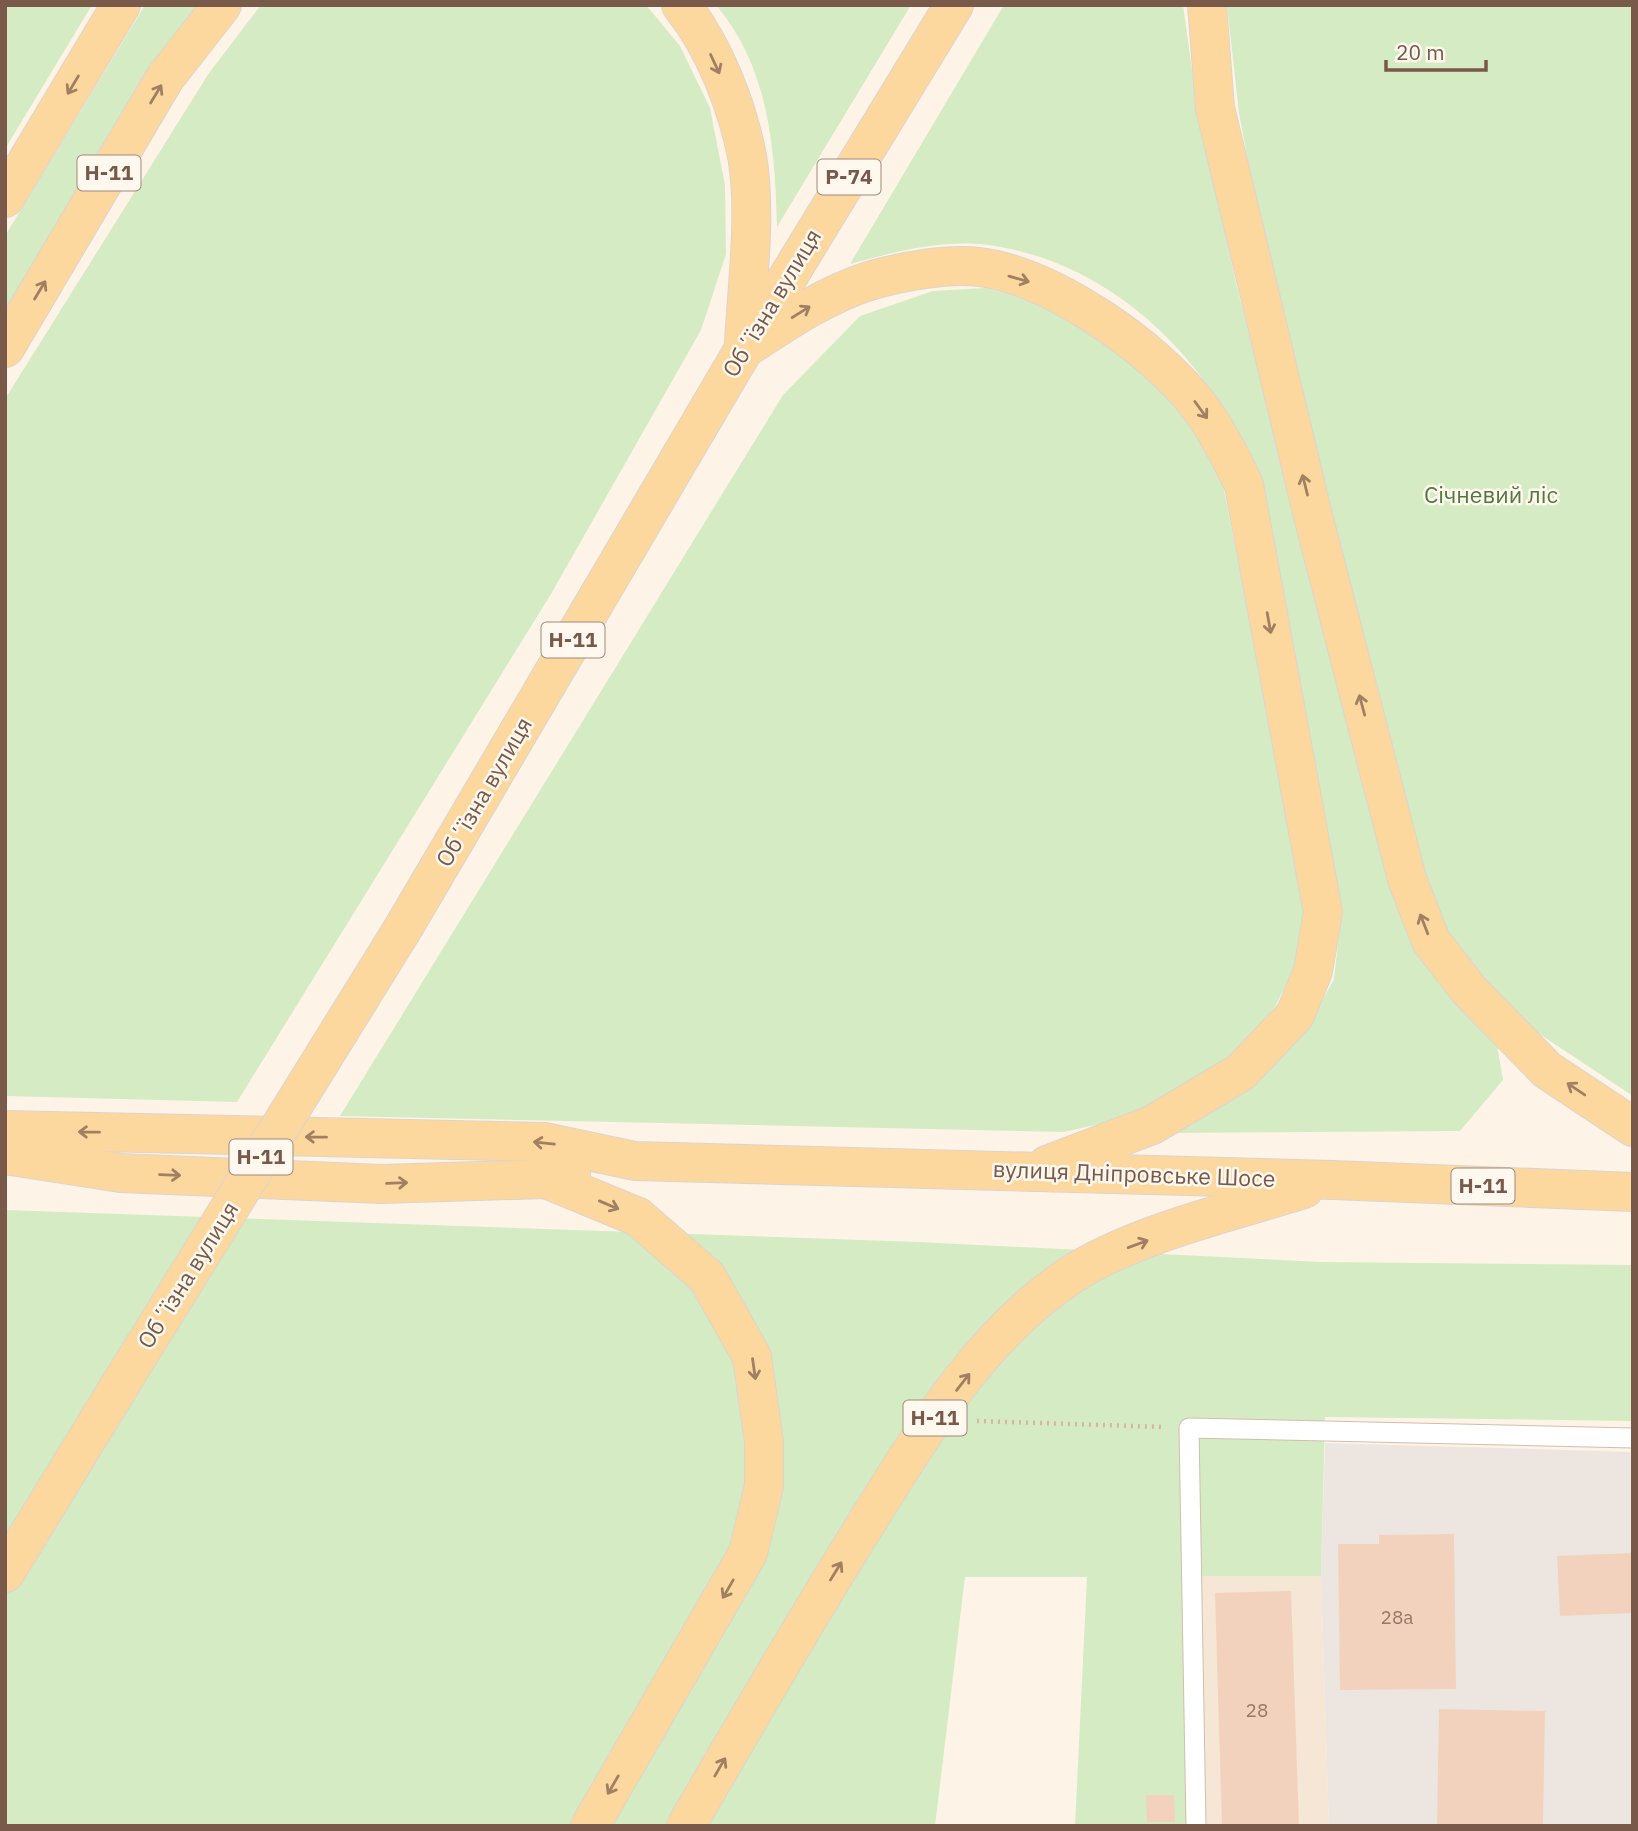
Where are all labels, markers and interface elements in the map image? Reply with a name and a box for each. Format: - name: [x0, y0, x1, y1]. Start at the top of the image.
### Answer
- scale bar: [1386, 28, 1486, 72]
- text: 20 m: [1396, 38, 1445, 66]
- one-way arrow: [709, 53, 722, 74]
- one-way arrow: [66, 74, 80, 94]
- one-way arrow: [149, 84, 163, 104]
- road number: Н-11: [78, 156, 140, 190]
- road number: Р-74: [818, 160, 880, 194]
- street label: Обʼїзна вулиця: [715, 223, 827, 382]
- one-way arrow: [1007, 273, 1029, 286]
- one-way arrow: [33, 280, 47, 300]
- one-way arrow: [791, 305, 811, 319]
- one-way arrow: [1193, 400, 1208, 419]
- one-way arrow: [1298, 474, 1311, 497]
- park label: Січневий ліс: [1424, 479, 1558, 509]
- one-way arrow: [1263, 611, 1277, 634]
- road number: Н-11: [542, 622, 604, 658]
- one-way arrow: [1355, 694, 1368, 717]
- street label: Обʼїзна вулиця: [428, 711, 538, 872]
- one-way arrow: [1417, 913, 1429, 935]
- one-way arrow: [1567, 1082, 1586, 1097]
- one-way arrow: [78, 1125, 101, 1138]
- one-way arrow: [305, 1130, 328, 1144]
- one-way arrow: [533, 1137, 556, 1150]
- road number: Н-11: [230, 1140, 292, 1174]
- street label: вулиця Дніпровське Шосе: [992, 1153, 1276, 1193]
- one-way arrow: [158, 1168, 181, 1181]
- road number: Н-11: [1452, 1168, 1514, 1204]
- one-way arrow: [386, 1177, 409, 1190]
- street label: Обʼїзна вулиця: [130, 1195, 244, 1354]
- one-way arrow: [597, 1199, 619, 1212]
- one-way arrow: [1126, 1236, 1148, 1249]
- one-way arrow: [748, 1358, 761, 1380]
- one-way arrow: [955, 1373, 970, 1392]
- road number: Н-11: [904, 1400, 967, 1436]
- one-way arrow: [829, 1562, 844, 1581]
- one-way arrow: [720, 1578, 734, 1598]
- house number: 28а: [1381, 1605, 1413, 1629]
- house number: 28: [1246, 1698, 1268, 1722]
- one-way arrow: [713, 1757, 727, 1777]
- one-way arrow: [606, 1775, 620, 1795]

